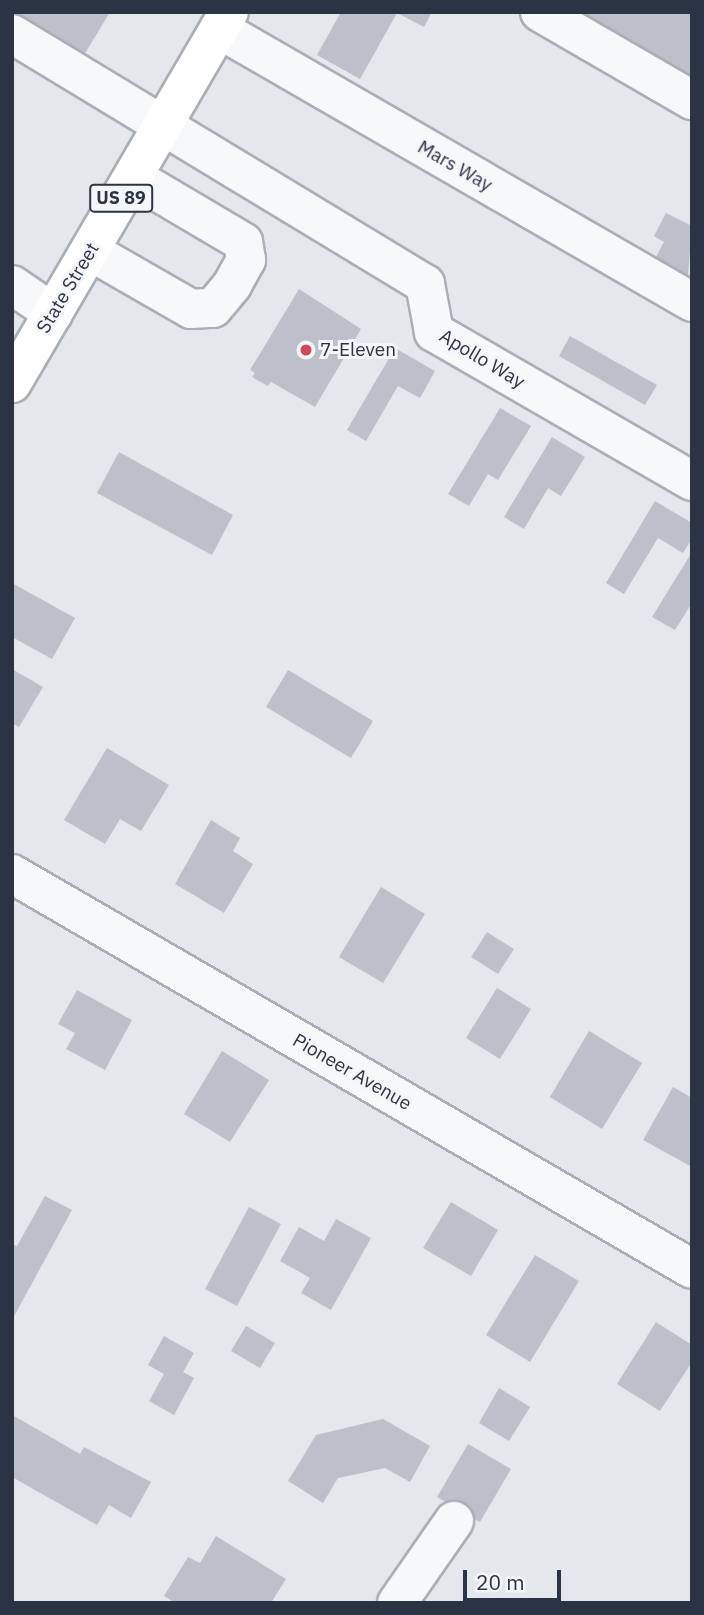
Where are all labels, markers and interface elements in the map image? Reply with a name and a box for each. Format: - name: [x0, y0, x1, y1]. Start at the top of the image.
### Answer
- street label: Mars Way: [414, 135, 496, 197]
- road number: US 89: [88, 183, 154, 212]
- street label: State Street: [32, 239, 104, 337]
- street label: Apollo Way: [435, 325, 529, 393]
- place label: 7-Eleven: [320, 339, 396, 361]
- marker: 7-Eleven: [298, 342, 314, 358]
- street label: Pioneer Avenue: [289, 1029, 415, 1115]
- scale bar: [466, 1556, 564, 1600]
- text: 20 m: [476, 1568, 525, 1596]

